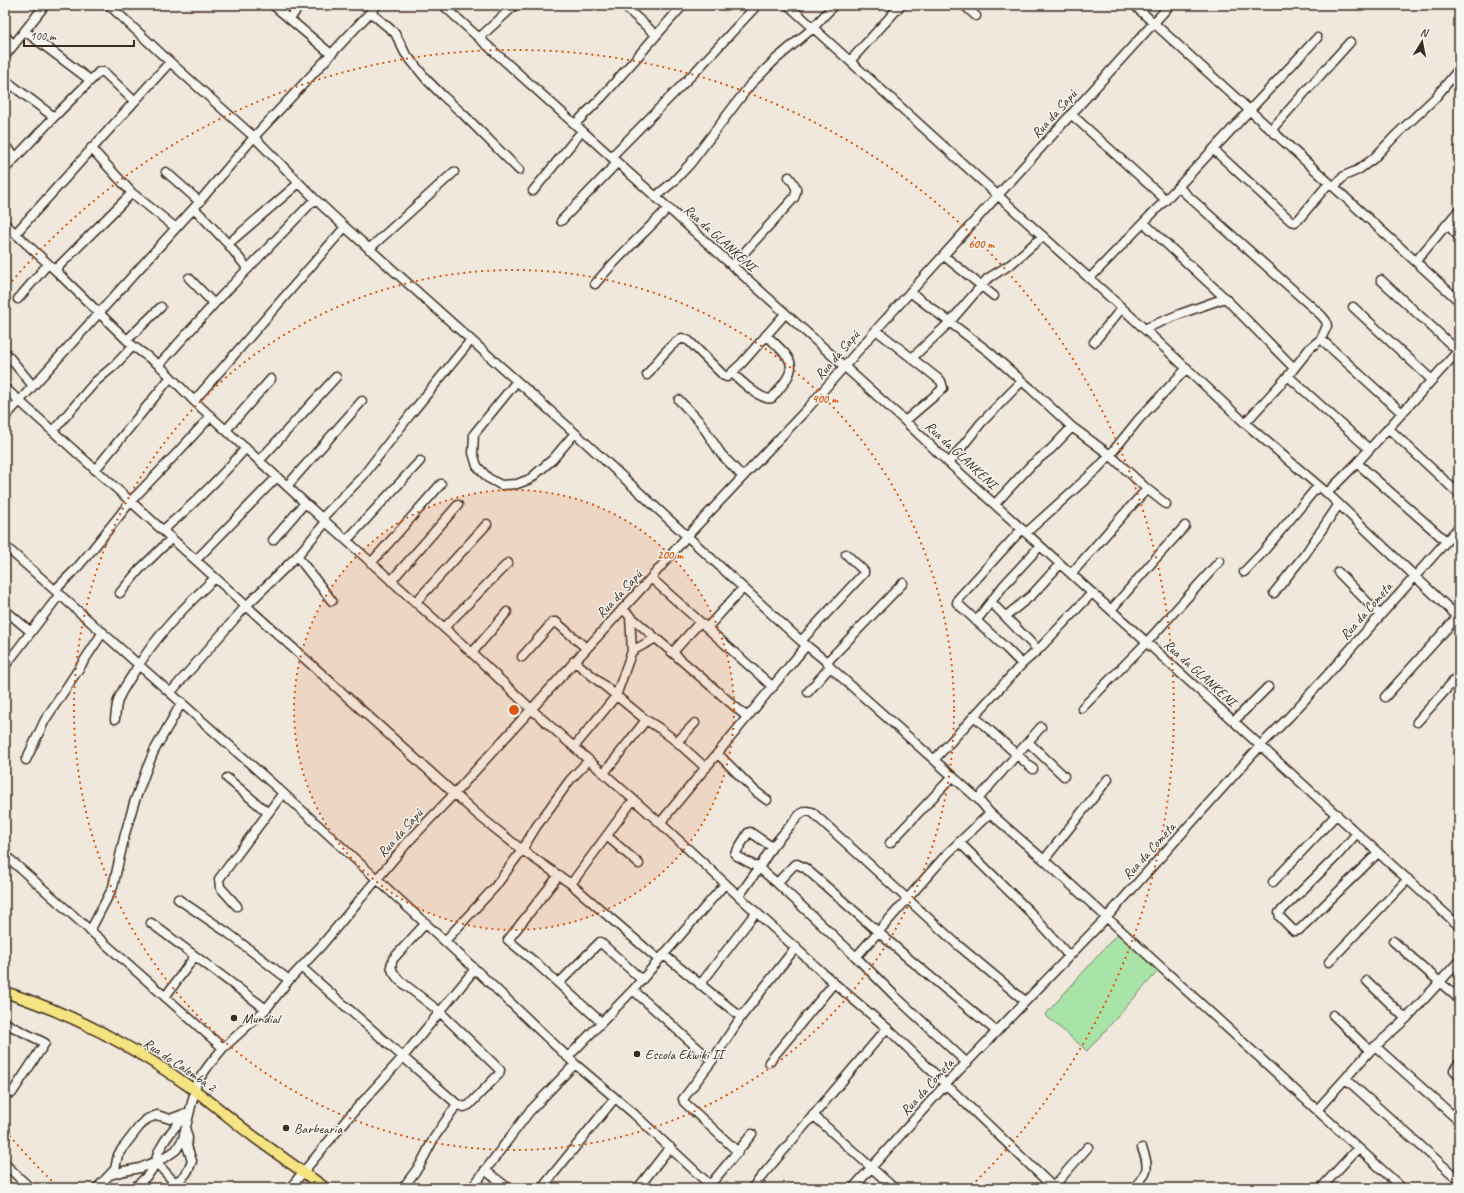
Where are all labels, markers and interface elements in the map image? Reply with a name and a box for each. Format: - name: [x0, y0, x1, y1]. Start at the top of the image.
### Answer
- scale bar: [24, 22, 134, 48]
- north arrow: [1402, 22, 1442, 62]
- text: N: [1419, 25, 1430, 40]
- text: 100 m: [30, 28, 57, 44]
- street label: Rua da Sapú: [1028, 85, 1081, 142]
- street label: Rua da GLANKENI: [680, 201, 762, 277]
- text: 600 m: [968, 236, 995, 252]
- street label: Rua da Sapú: [811, 326, 864, 383]
- text: 400 m: [812, 391, 839, 407]
- street label: Rua da GLANKENI: [922, 418, 1003, 495]
- text: 200 m: [657, 547, 684, 563]
- street label: Rua da Sapú: [593, 565, 647, 621]
- street label: Rua da Cometa: [1336, 578, 1397, 643]
- street label: Rua da GLANKENI: [1160, 636, 1242, 712]
- centre of rings: [507, 703, 521, 717]
- street label: Rua da Sapú: [374, 804, 427, 861]
- street label: Rua da Cometa: [1119, 818, 1180, 883]
- place label: Mundial: [242, 1010, 282, 1027]
- marker: Mundial: [229, 1013, 239, 1023]
- street label: Rua do Calemba 2: [140, 1034, 221, 1097]
- place label: Escola Ekwiki II: [645, 1046, 727, 1063]
- marker: Escola Ekwiki II: [632, 1049, 642, 1059]
- street label: Rua da Cometa: [897, 1054, 958, 1119]
- place label: Barbearia: [294, 1120, 343, 1137]
- marker: Barbearia: [281, 1123, 291, 1133]

